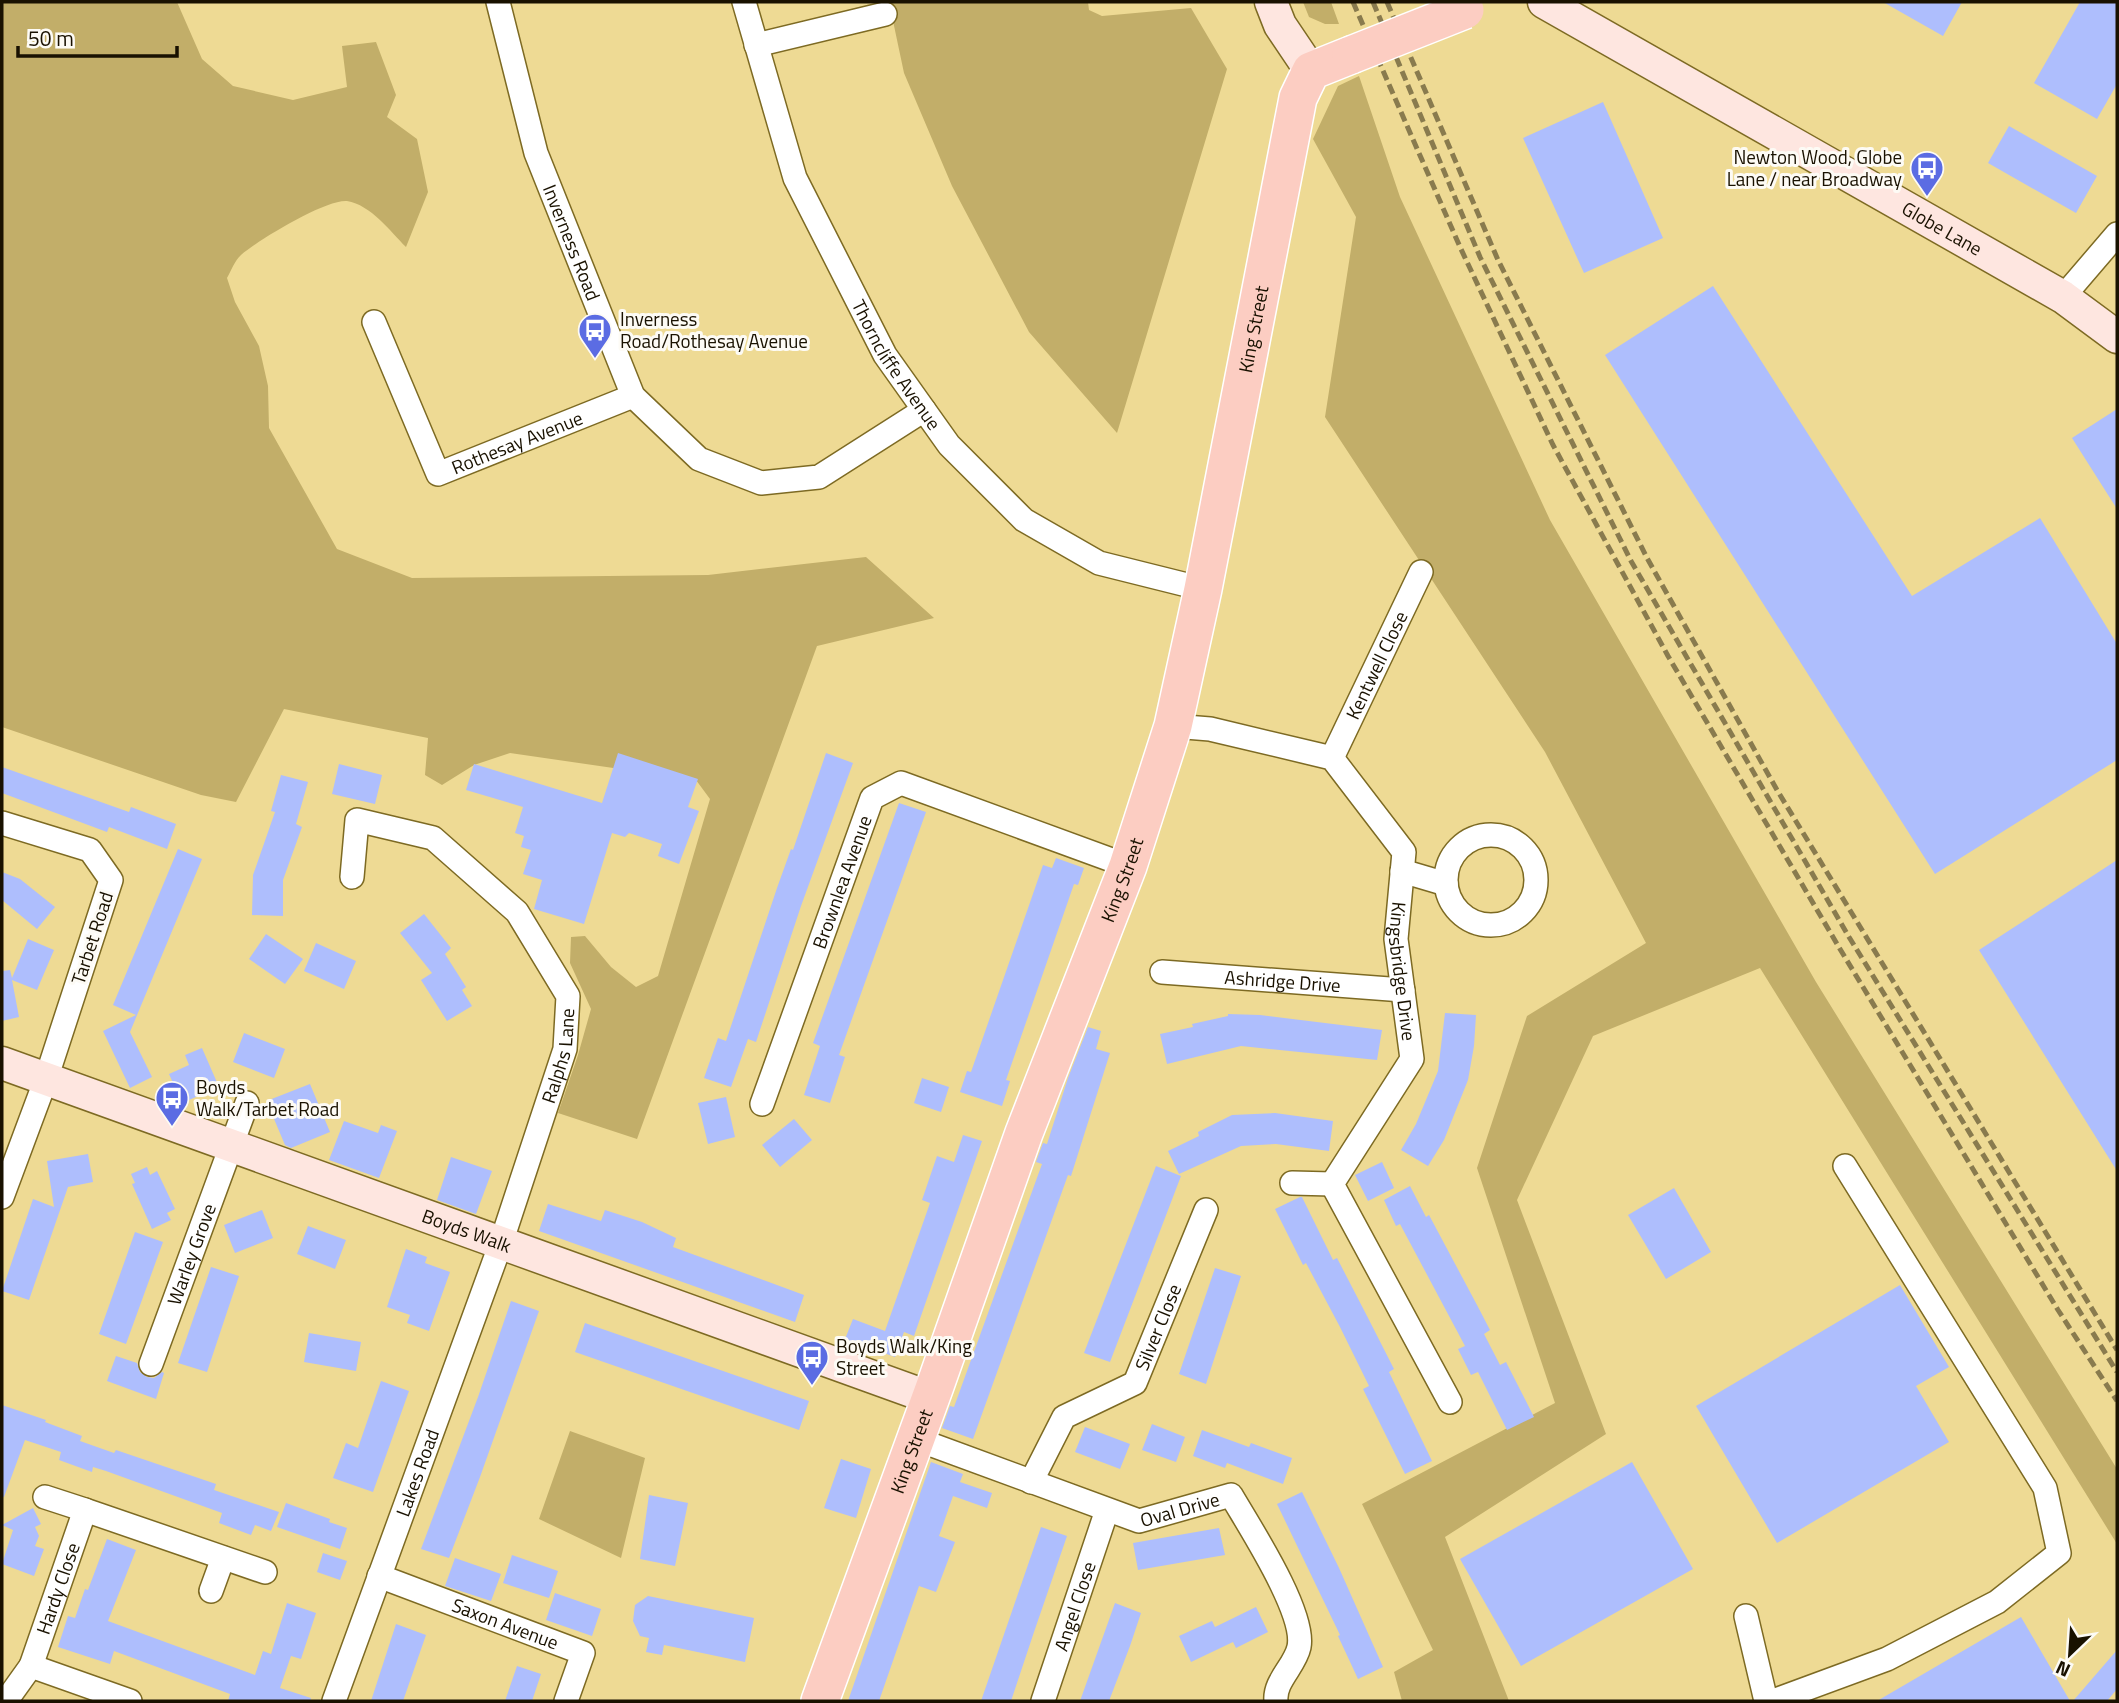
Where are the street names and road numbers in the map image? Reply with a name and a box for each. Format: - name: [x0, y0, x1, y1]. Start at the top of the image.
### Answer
- street label: Inverness Road: [536, 180, 608, 305]
- street label: Globe Lane: [1897, 193, 1988, 262]
- street label: King Street: [1230, 283, 1275, 375]
- street label: Thorncliffe Avenue: [845, 294, 949, 436]
- street label: Rothesay Avenue: [447, 403, 587, 481]
- street label: Kentwell Close: [1338, 606, 1414, 724]
- street label: Brownlea Avenue: [804, 811, 879, 952]
- street label: King Street: [1093, 833, 1150, 926]
- street label: Tarbet Road: [63, 888, 120, 988]
- street label: Kingsbridge Drive: [1382, 901, 1424, 1043]
- street label: Ashridge Drive: [1224, 962, 1342, 999]
- street label: Ralphs Lane: [533, 1007, 581, 1107]
- street label: Warley Grove: [159, 1199, 223, 1309]
- street label: Boyds Walk: [418, 1201, 516, 1260]
- street label: Silver Close: [1127, 1279, 1188, 1375]
- street label: King Street: [882, 1404, 940, 1497]
- street label: Lakes Road: [388, 1425, 446, 1520]
- street label: Oval Drive: [1137, 1484, 1223, 1534]
- street label: Hardy Close: [28, 1539, 87, 1638]
- street label: Angel Close: [1046, 1557, 1103, 1655]
- street label: Saxon Avenue: [448, 1590, 563, 1657]

